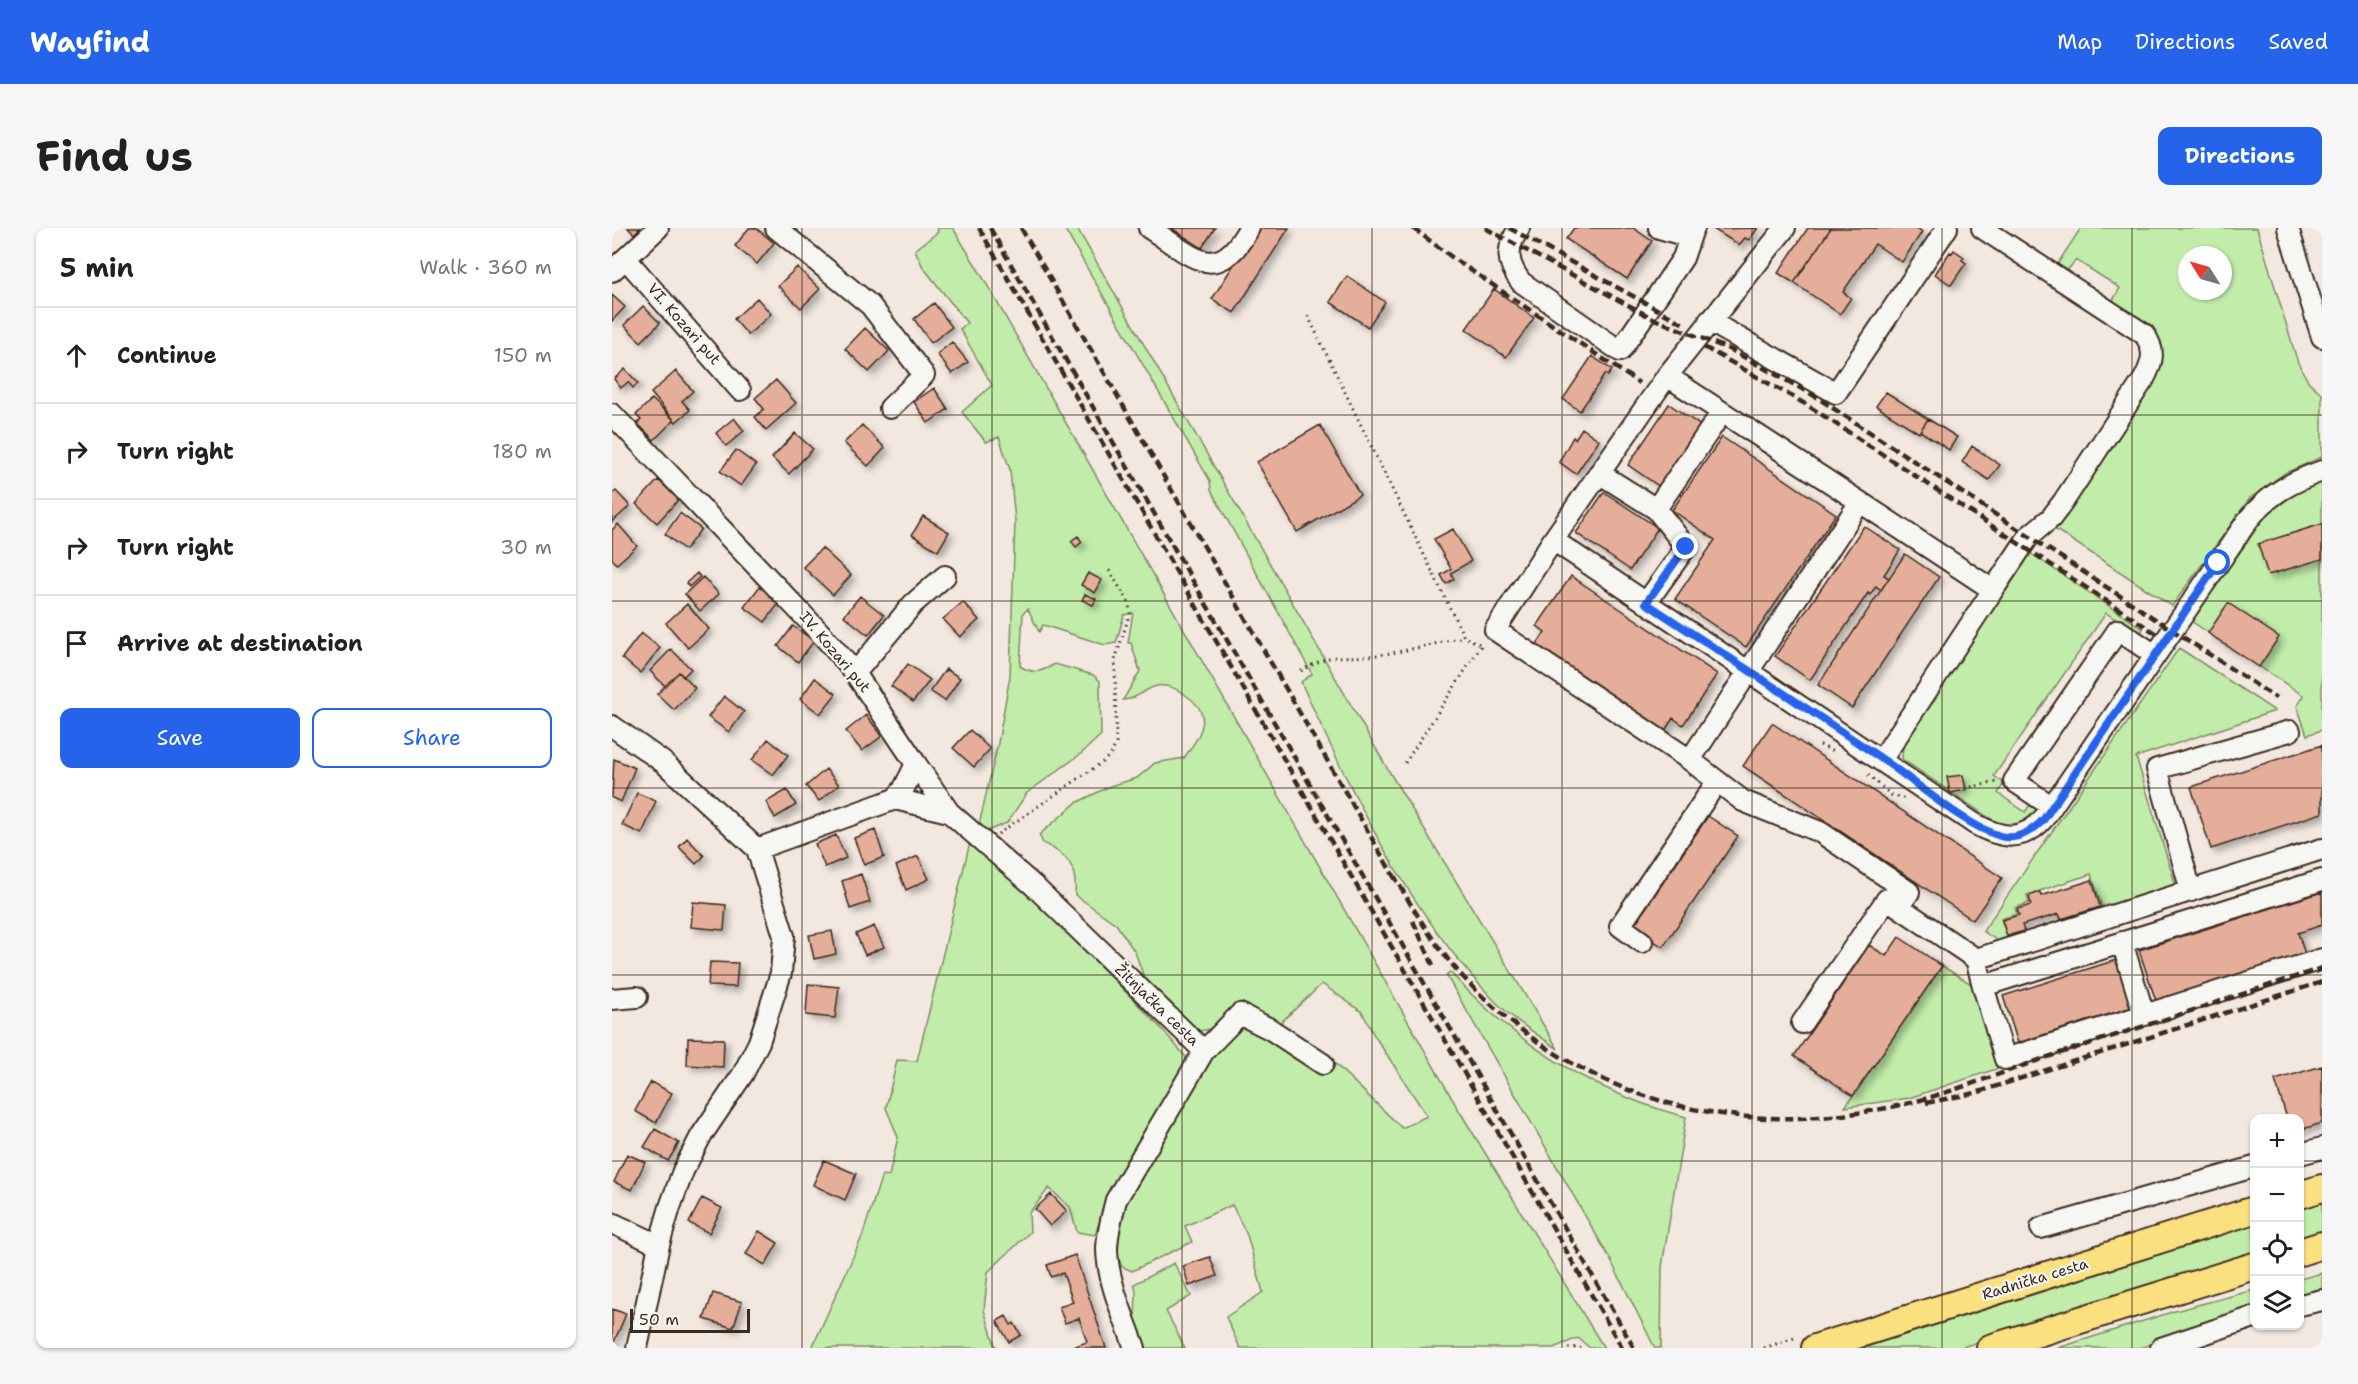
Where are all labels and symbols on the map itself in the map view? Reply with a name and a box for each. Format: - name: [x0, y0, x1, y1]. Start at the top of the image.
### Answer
- north arrow: [2178, 246, 2232, 300]
- street label: VI. Kozari put: [643, 279, 725, 369]
- route end: [1672, 533, 1698, 559]
- route start: [2204, 549, 2230, 575]
- street label: IV. Kozari put: [795, 607, 875, 697]
- street label: Žitnjačka cesta: [1111, 959, 1205, 1051]
- street label: Radnička cesta: [1980, 1253, 2091, 1305]
- scale bar: [630, 1306, 750, 1334]

